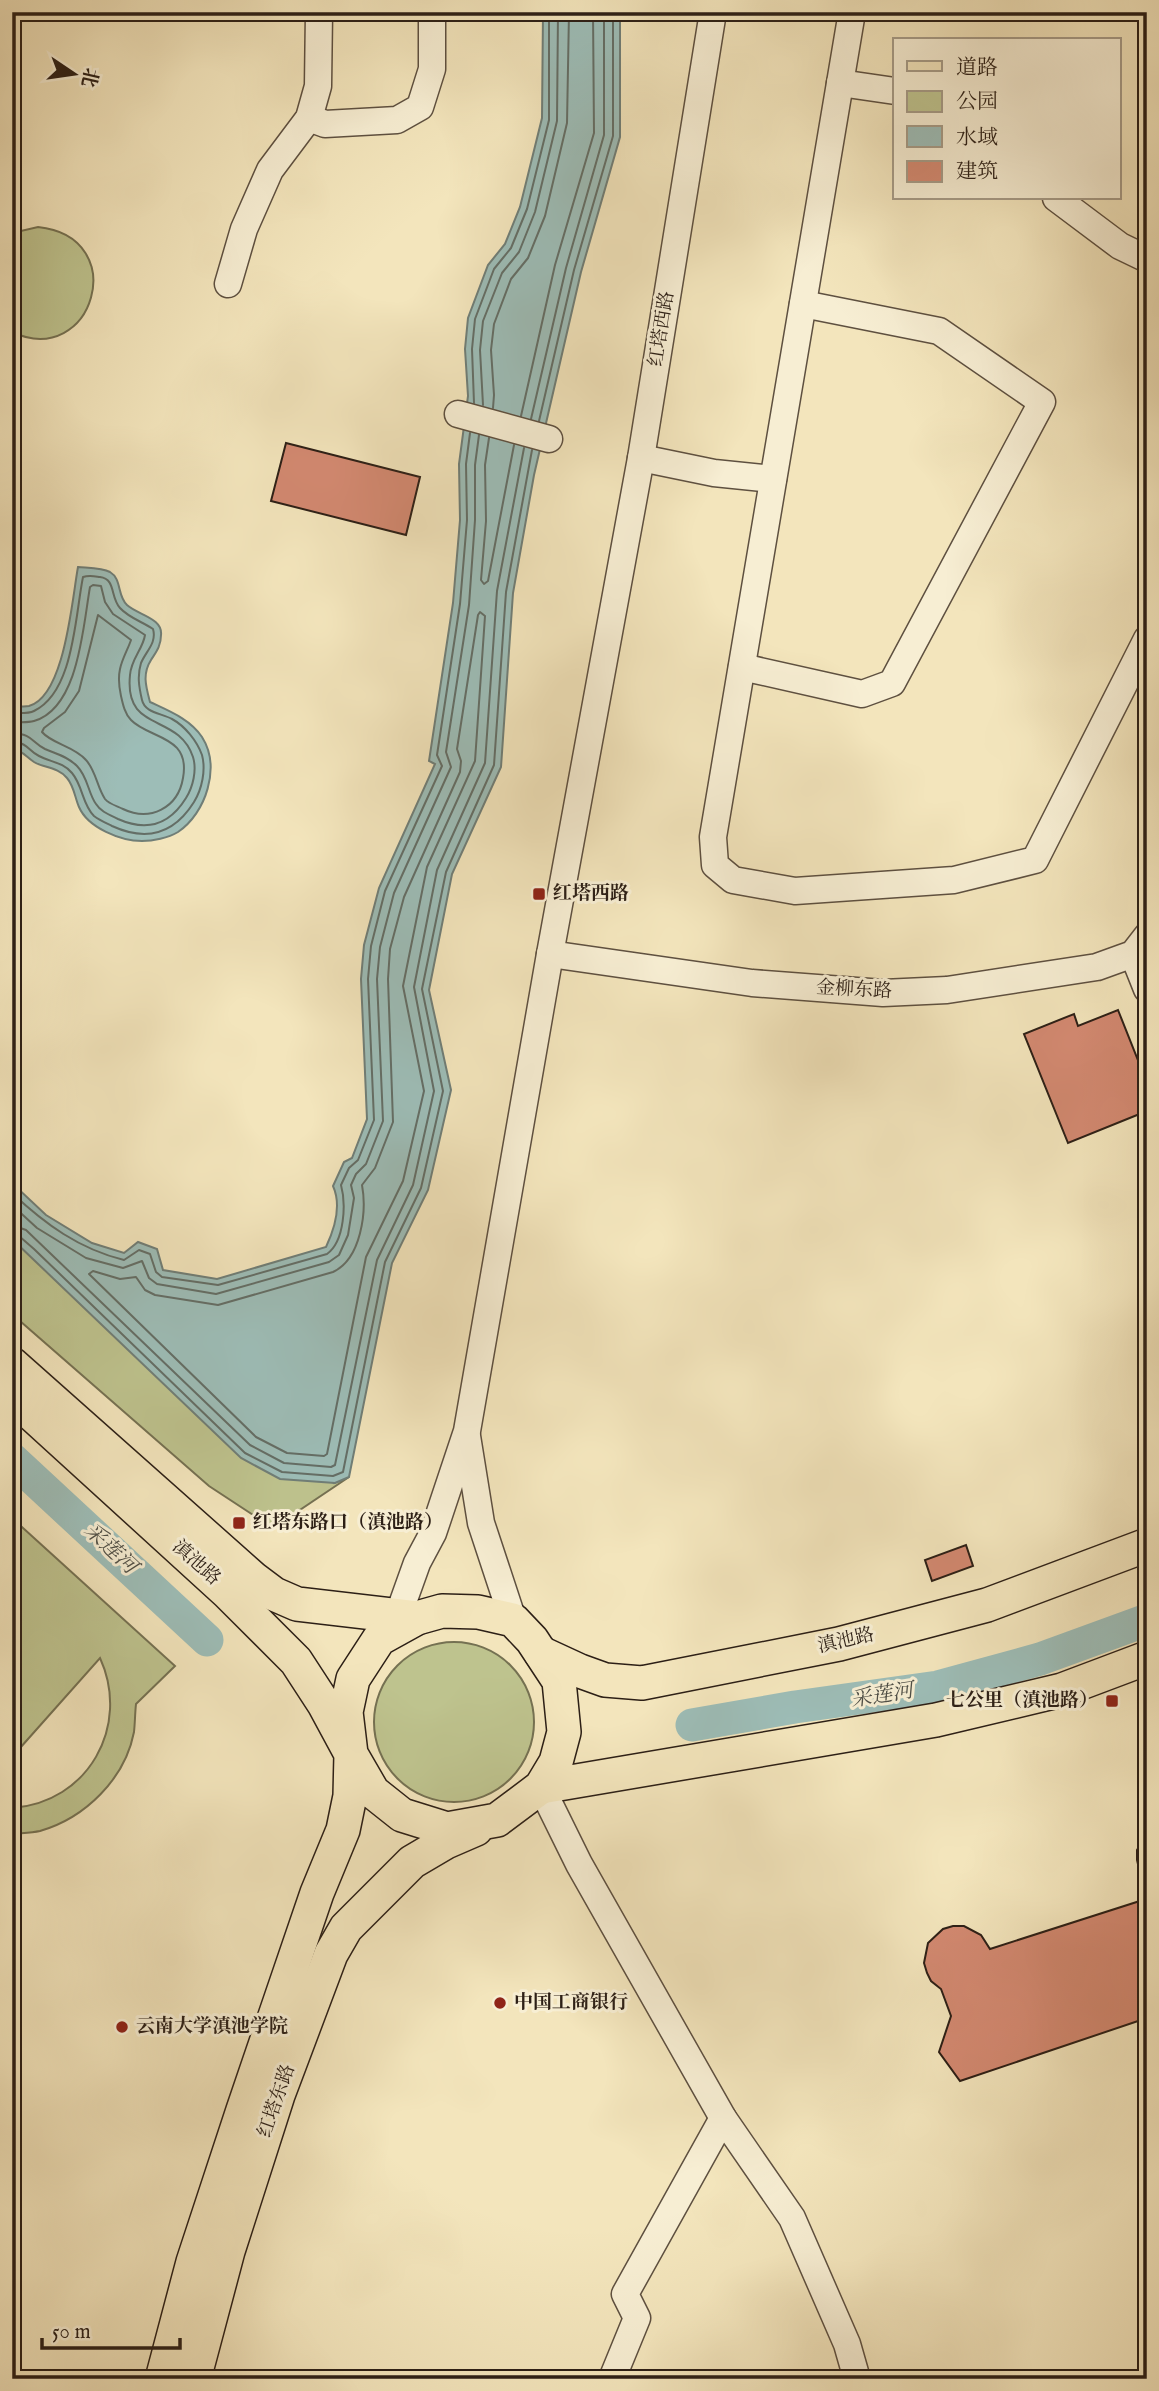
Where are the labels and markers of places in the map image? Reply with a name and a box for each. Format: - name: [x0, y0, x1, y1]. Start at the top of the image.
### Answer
- place label: 红塔西路: [553, 882, 629, 906]
- marker: 红塔西路: [531, 886, 547, 902]
- place label: 红塔东路口（滇池路）: [253, 1511, 443, 1535]
- marker: 红塔东路口（滇池路）: [231, 1515, 247, 1531]
- place label: 七公里（滇池路）: [946, 1689, 1098, 1713]
- marker: 七公里（滇池路）: [1104, 1693, 1120, 1709]
- place label: 中国工商银行: [514, 1991, 628, 2015]
- marker: 中国工商银行: [492, 1995, 508, 2011]
- place label: 云南大学滇池学院: [136, 2015, 288, 2039]
- marker: 云南大学滇池学院: [114, 2019, 130, 2035]

